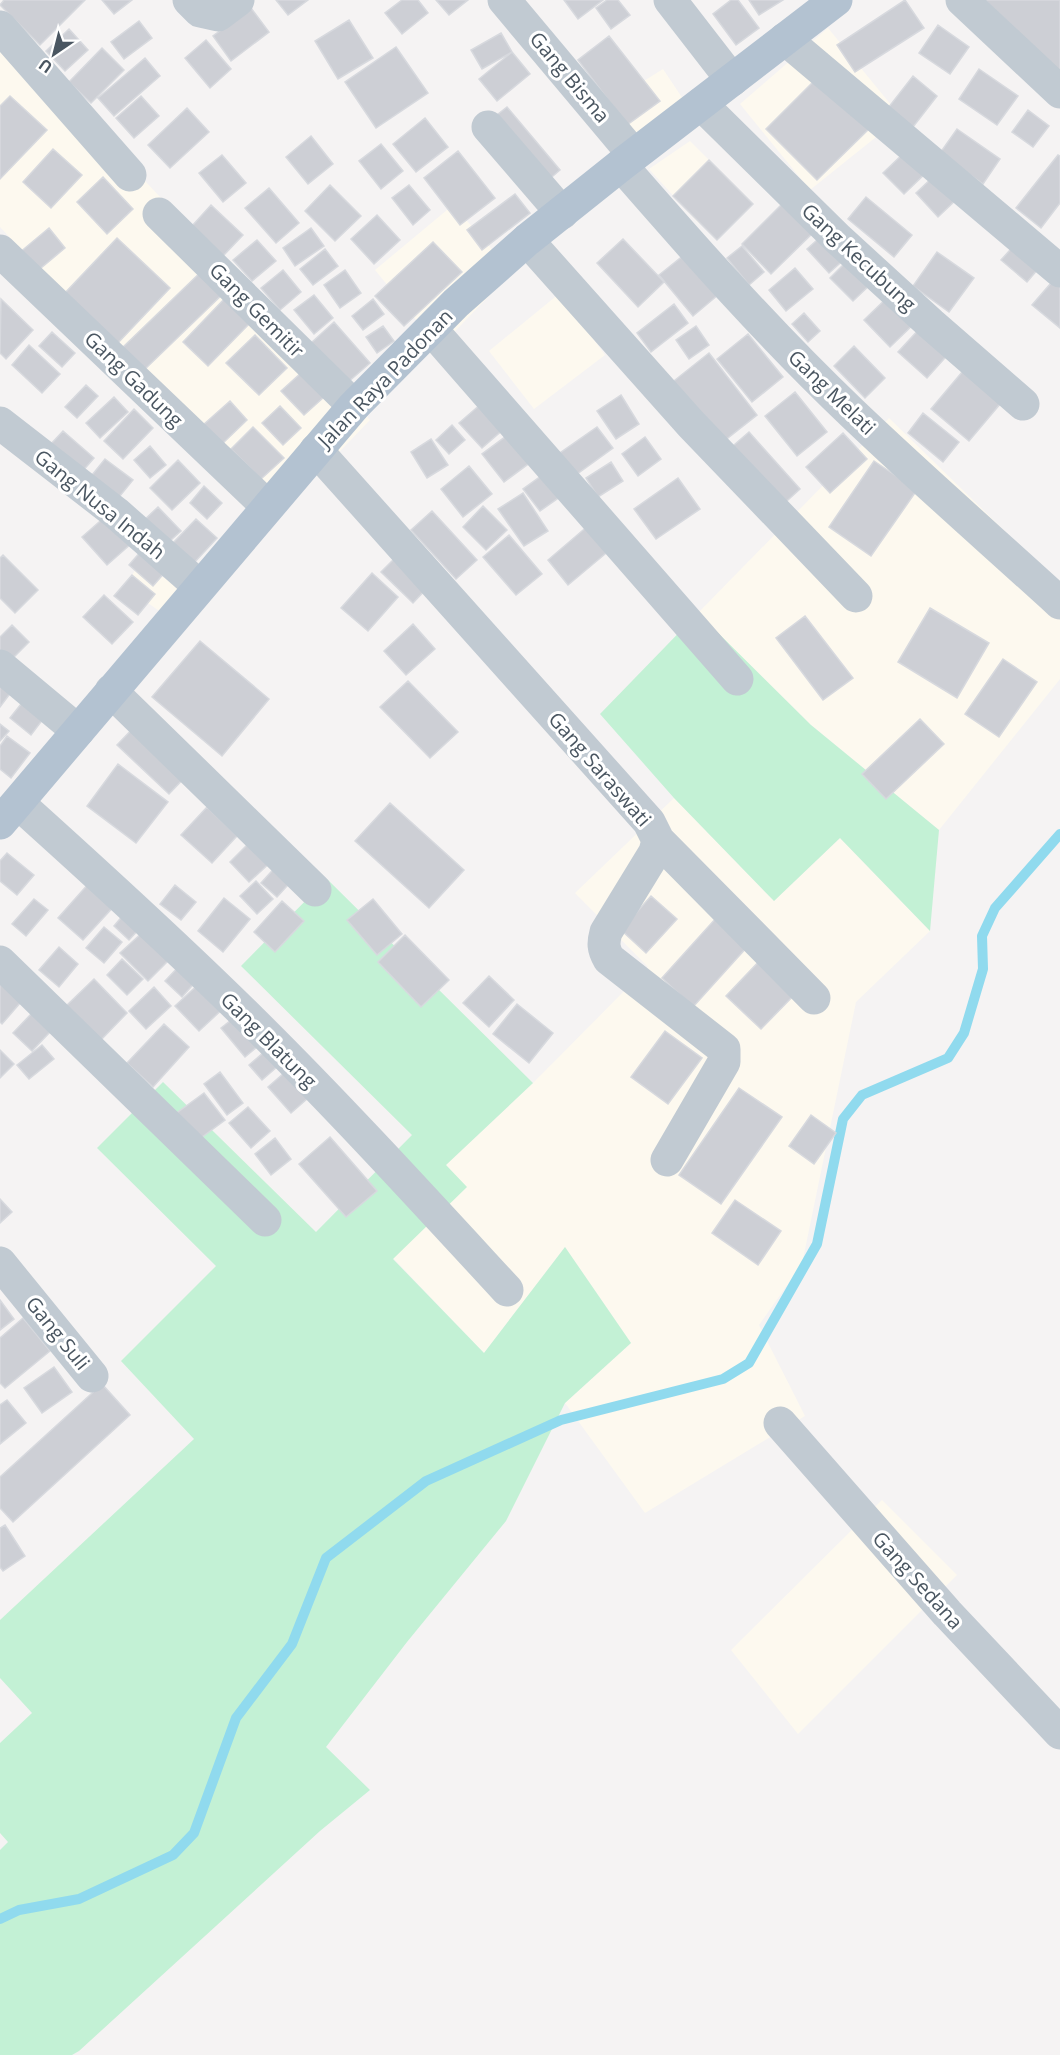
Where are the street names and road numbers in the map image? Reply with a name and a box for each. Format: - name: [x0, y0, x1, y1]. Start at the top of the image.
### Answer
- street label: Gang Bisma: [524, 26, 616, 128]
- street label: Gang Kecubung: [796, 197, 922, 317]
- street label: Gang Gemitir: [204, 257, 310, 363]
- street label: Jalan Raya Padonan: [310, 303, 458, 455]
- street label: Gang Gadung: [79, 325, 189, 433]
- street label: Gang Melati: [783, 344, 881, 440]
- street label: Gang Nusa Indah: [29, 443, 171, 565]
- street label: Gang Saraswati: [543, 706, 657, 832]
- street label: Gang Blatung: [215, 986, 323, 1094]
- street label: Gang Suli: [20, 1291, 96, 1375]
- street label: Gang Sedana: [867, 1525, 969, 1635]

